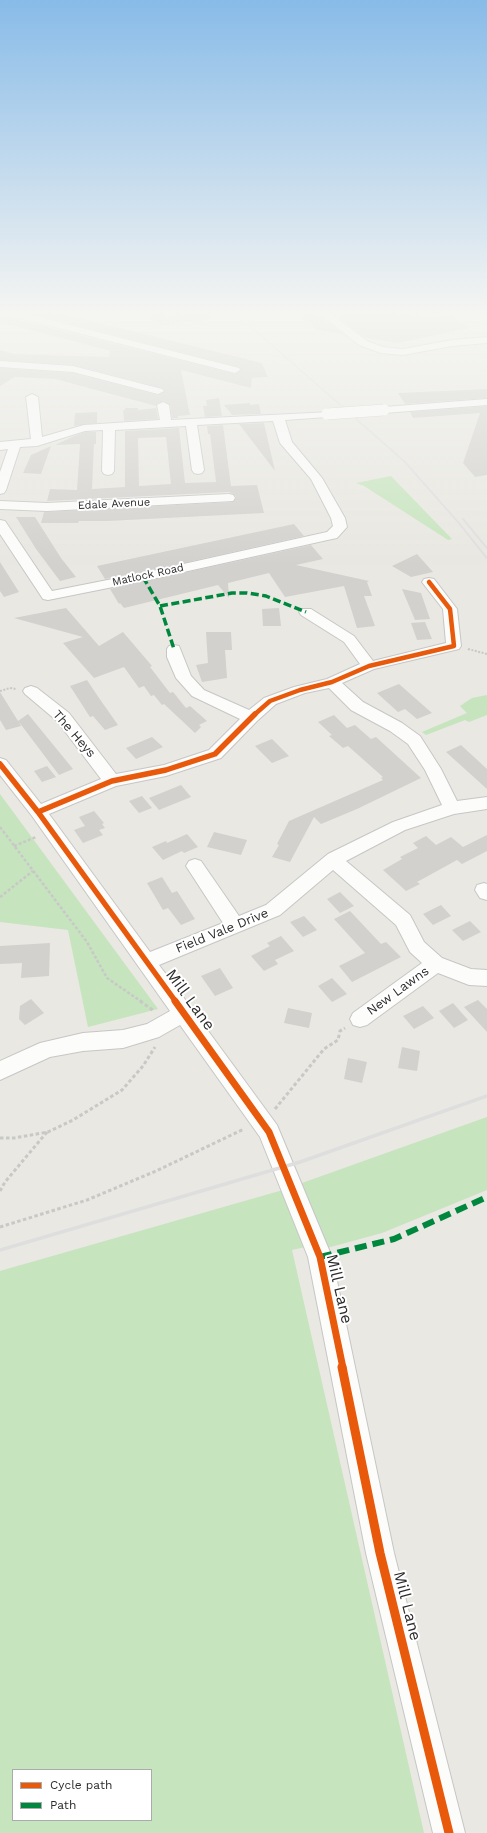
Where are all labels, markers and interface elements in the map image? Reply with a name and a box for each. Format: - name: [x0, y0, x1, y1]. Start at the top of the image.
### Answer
- street label: Edale Avenue: [78, 496, 150, 512]
- street label: Matlock Road: [111, 561, 185, 589]
- street label: The Heys: [49, 707, 99, 761]
- street label: Field Vale Drive: [173, 905, 271, 957]
- street label: New Lawns: [364, 963, 432, 1019]
- street label: Mill Lane: [161, 966, 219, 1034]
- street label: Mill Lane: [322, 1252, 356, 1326]
- street label: Mill Lane: [389, 1569, 425, 1643]
- legend: [12, 1769, 152, 1821]
- text: Cycle path: [50, 1778, 112, 1792]
- text: Path: [50, 1798, 76, 1812]

